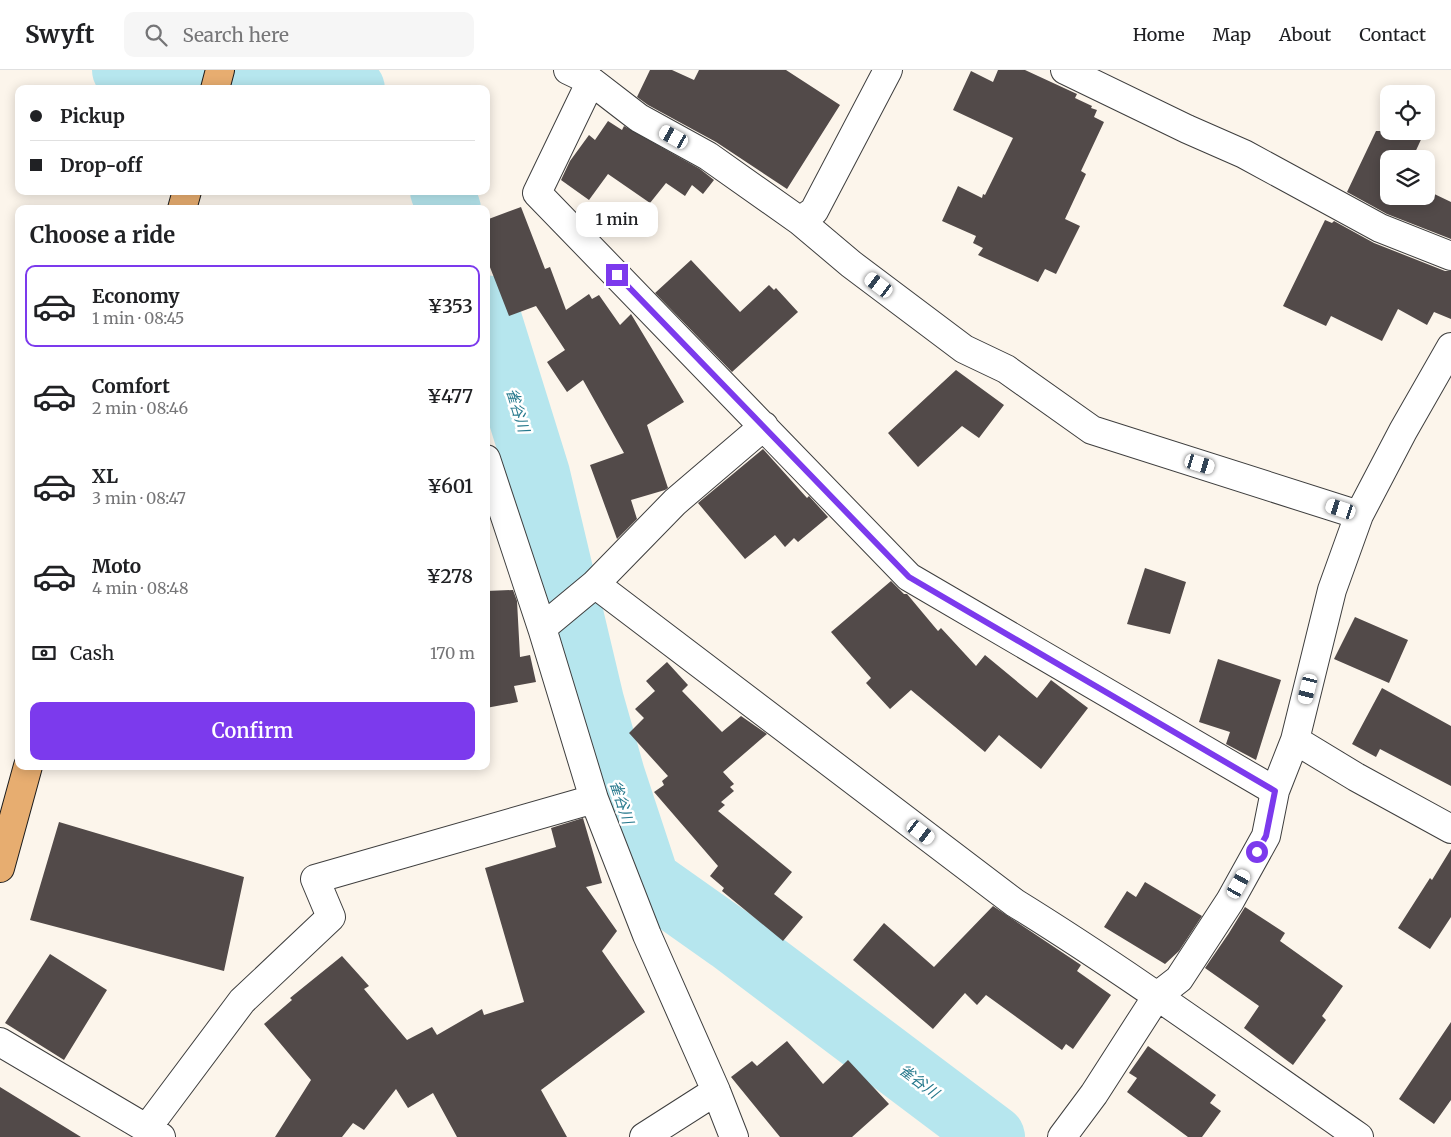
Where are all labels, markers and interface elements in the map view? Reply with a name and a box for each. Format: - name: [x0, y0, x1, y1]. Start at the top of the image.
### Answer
- search box: [124, 12, 474, 57]
- text: Swyft: [25, 19, 94, 50]
- icon: search: [142, 21, 170, 49]
- text: Search here: [182, 23, 289, 47]
- text: Home: [1133, 23, 1185, 46]
- text: Map: [1213, 23, 1251, 46]
- text: About: [1279, 23, 1331, 46]
- text: Contact: [1359, 23, 1426, 46]
- map controls: [1380, 85, 1435, 205]
- button: locate: [1380, 85, 1435, 140]
- text: Pickup: [60, 104, 125, 128]
- car: [657, 123, 690, 151]
- button: layers: [1380, 150, 1435, 205]
- text: Drop-off: [60, 153, 142, 177]
- callout: 1 min: [576, 202, 658, 238]
- text: 1 min: [595, 209, 639, 229]
- text: Choose a ride: [30, 221, 175, 249]
- route end: [606, 264, 628, 286]
- car: [862, 270, 895, 300]
- icon: car: [32, 284, 77, 329]
- text: Economy: [92, 284, 180, 308]
- text: ¥353: [428, 294, 473, 318]
- text: 1 min · 08:45: [92, 308, 184, 328]
- icon: car: [32, 374, 77, 419]
- text: Comfort: [92, 374, 170, 398]
- text: ¥477: [427, 384, 473, 408]
- water label: 雀谷川: [502, 386, 534, 436]
- text: 2 min · 08:46: [92, 398, 188, 418]
- car: [1183, 452, 1216, 476]
- icon: car: [32, 464, 77, 509]
- text: XL: [92, 464, 118, 488]
- text: ¥601: [427, 474, 473, 498]
- text: 3 min · 08:47: [92, 488, 186, 508]
- car: [1324, 497, 1357, 521]
- icon: car: [32, 554, 77, 599]
- text: Moto: [92, 554, 141, 578]
- text: ¥278: [426, 564, 473, 588]
- text: 4 min · 08:48: [92, 578, 188, 598]
- icon: cash: [30, 639, 58, 667]
- text: Cash: [70, 641, 114, 665]
- text: 170 m: [430, 643, 475, 663]
- car: [1297, 673, 1318, 705]
- button: Confirm: [30, 702, 475, 760]
- water label: 雀谷川: [606, 778, 639, 828]
- car: [904, 817, 937, 847]
- route start: [1246, 841, 1268, 863]
- car: [1225, 867, 1252, 901]
- water label: 雀谷川: [895, 1060, 944, 1103]

